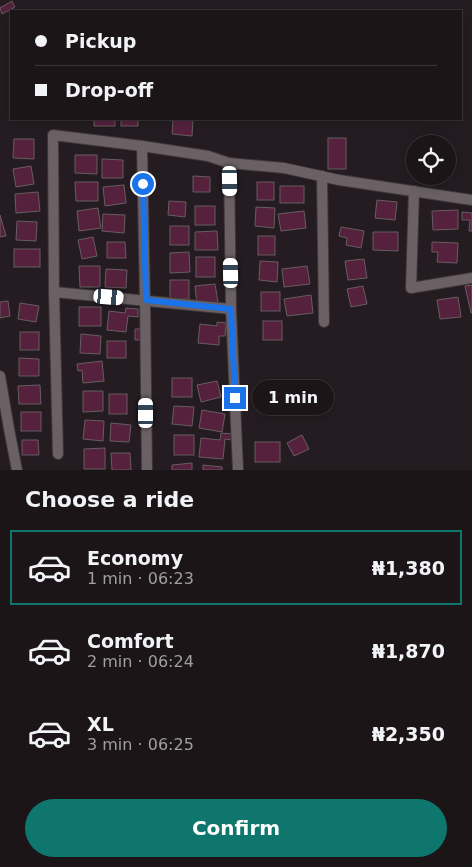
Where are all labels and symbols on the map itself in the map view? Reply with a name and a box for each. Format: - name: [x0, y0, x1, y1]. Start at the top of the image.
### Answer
- car: [222, 166, 237, 196]
- route start: [132, 173, 154, 195]
- car: [223, 258, 238, 288]
- car: [93, 288, 124, 306]
- callout: 1 min: [252, 380, 335, 416]
- route end: [224, 387, 246, 409]
- car: [138, 398, 153, 428]

